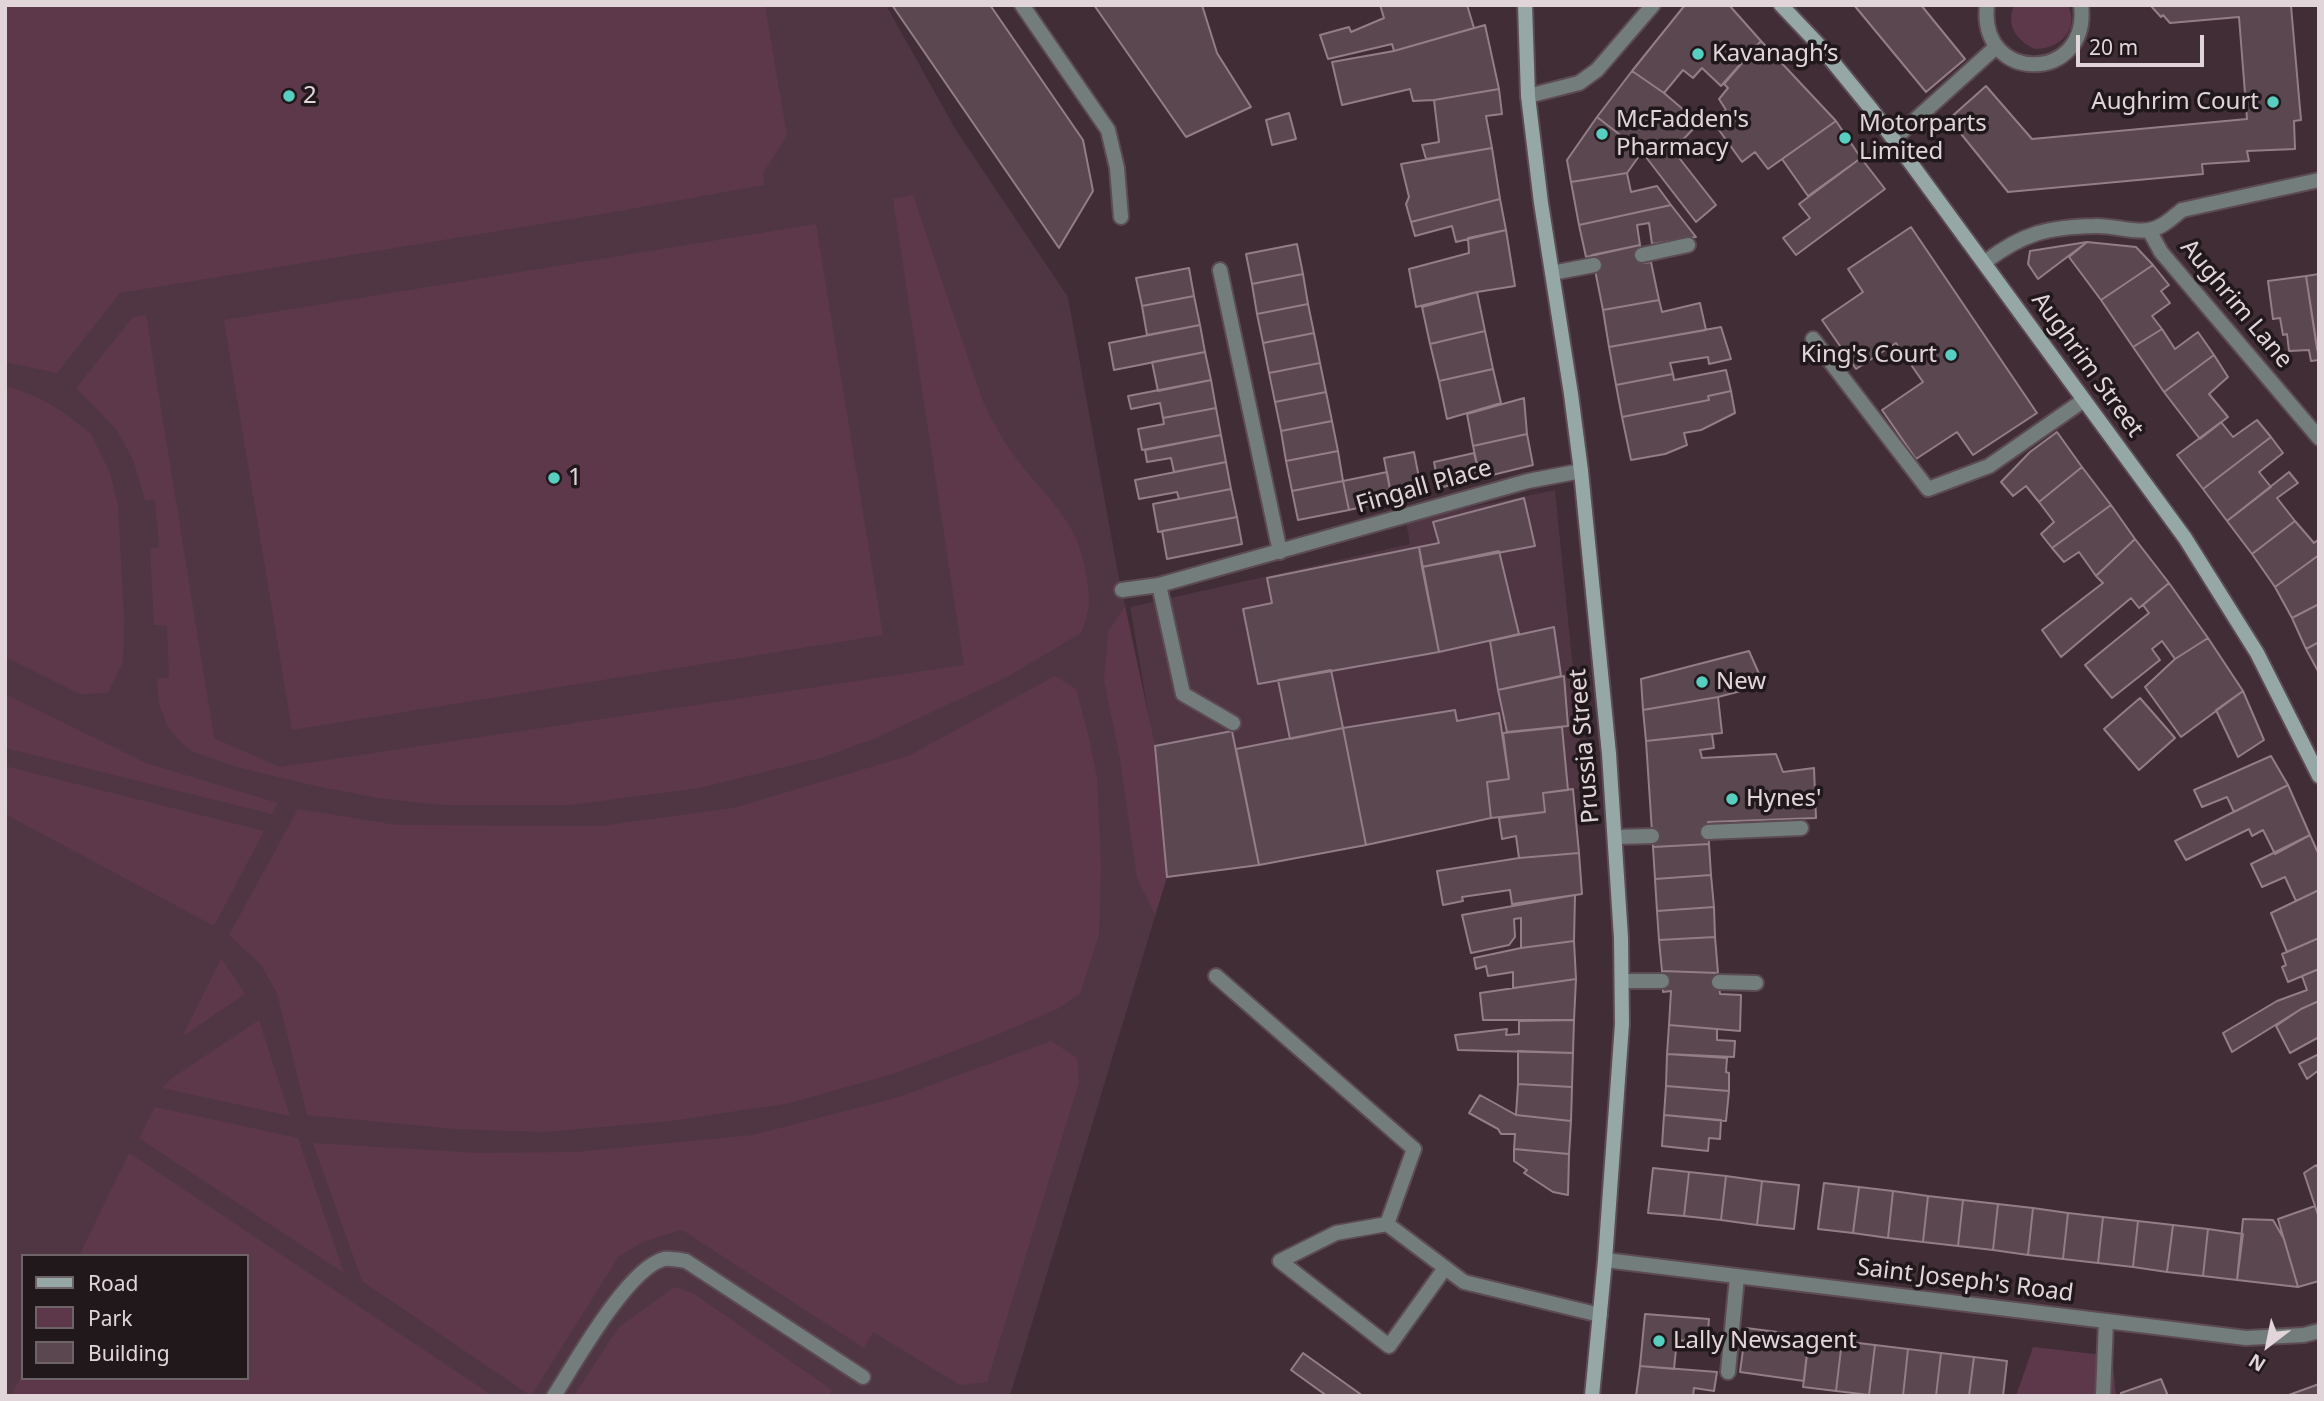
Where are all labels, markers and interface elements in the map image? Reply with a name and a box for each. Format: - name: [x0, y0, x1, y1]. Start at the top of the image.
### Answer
- scale bar: [2079, 21, 2207, 65]
- text: 20 m: [2089, 33, 2138, 61]
- place label: Kavanagh’s: [1712, 40, 1839, 68]
- marker: Kavanagh’s: [1690, 46, 1706, 62]
- place label: 2: [303, 82, 317, 110]
- marker: 2: [281, 88, 297, 104]
- place label: Aughrim Court: [2091, 88, 2259, 116]
- marker: Aughrim Court: [2265, 94, 2281, 110]
- place label: McFadden's Pharmacy: [1616, 106, 1749, 162]
- place label: Motorparts Limited: [1859, 110, 1987, 166]
- marker: McFadden's Pharmacy: [1594, 126, 1610, 142]
- marker: Motorparts Limited: [1837, 130, 1853, 146]
- street label: Aughrim Lane: [2174, 234, 2298, 374]
- street label: Aughrim Street: [2025, 287, 2149, 443]
- place label: King's Court: [1801, 341, 1937, 369]
- marker: King's Court: [1943, 347, 1959, 363]
- street label: Fingall Place: [1353, 454, 1495, 520]
- place label: 1: [568, 464, 582, 492]
- marker: 1: [546, 470, 562, 486]
- street label: Prussia Street: [1564, 667, 1606, 825]
- place label: New: [1716, 668, 1766, 696]
- marker: New: [1694, 674, 1710, 690]
- place label: Hynes': [1746, 785, 1821, 813]
- marker: Hynes': [1724, 791, 1740, 807]
- street label: Saint Joseph's Road: [1855, 1253, 2075, 1309]
- legend: [21, 1254, 248, 1380]
- text: Road: [88, 1269, 138, 1297]
- text: Park: [88, 1304, 132, 1332]
- north arrow: [2233, 1310, 2303, 1380]
- place label: Lally Newsagent: [1673, 1327, 1857, 1355]
- marker: Lally Newsagent: [1651, 1333, 1667, 1349]
- text: Building: [88, 1339, 170, 1367]
- text: N: [2243, 1348, 2270, 1378]

